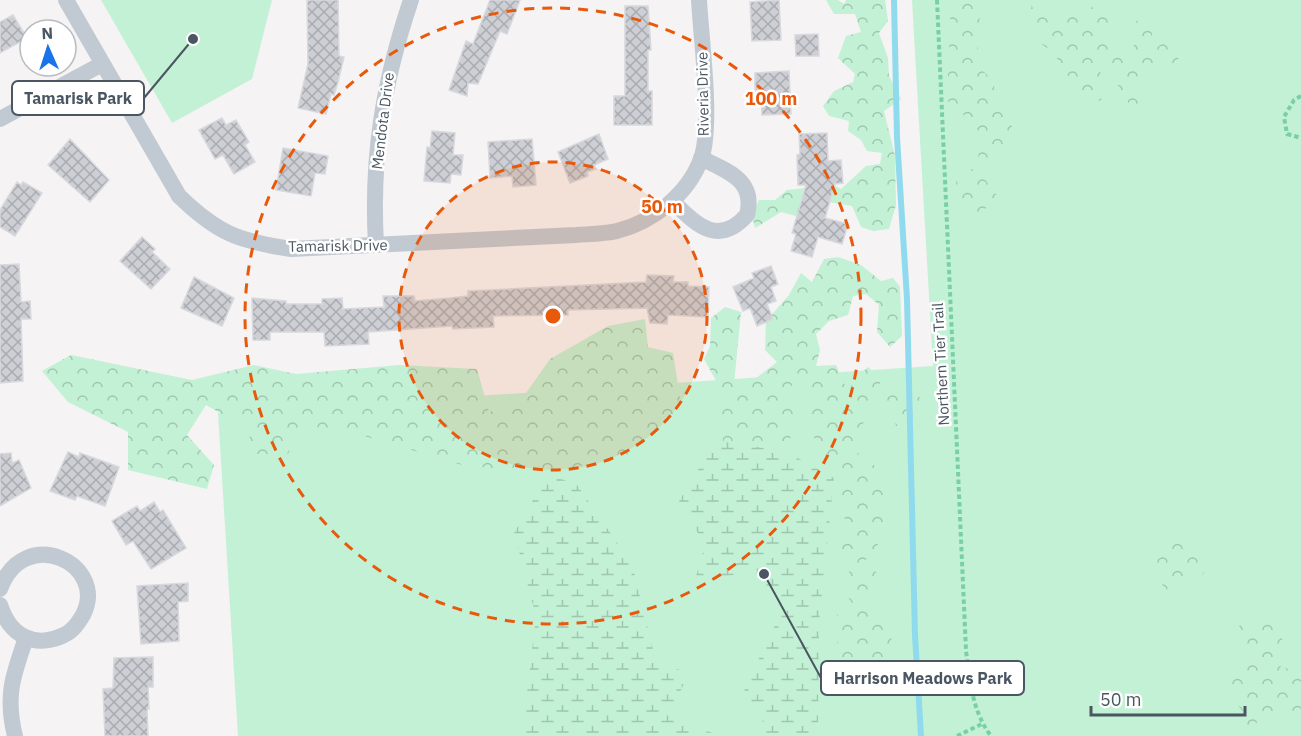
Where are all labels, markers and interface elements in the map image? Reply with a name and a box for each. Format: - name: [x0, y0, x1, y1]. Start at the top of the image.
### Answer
- north arrow: [18, 18, 78, 78]
- text: N: [41, 23, 54, 43]
- street label: Riveria Drive: [692, 52, 713, 136]
- street label: Mendota Drive: [367, 71, 398, 171]
- callout: Tamarisk Park: [12, 81, 144, 115]
- text: 100 m: [745, 87, 797, 110]
- text: Tamarisk Park: [24, 88, 133, 108]
- text: 50 m: [641, 195, 683, 218]
- street label: Tamarisk Drive: [288, 235, 388, 256]
- street label: Northern Tier Trail: [928, 302, 953, 426]
- centre of rings: [543, 306, 563, 326]
- callout: Harrison Meadows Park: [821, 661, 1024, 695]
- text: Harrison Meadows Park: [834, 668, 1013, 688]
- scale bar: [1091, 679, 1246, 717]
- text: 50 m: [1100, 688, 1142, 711]

